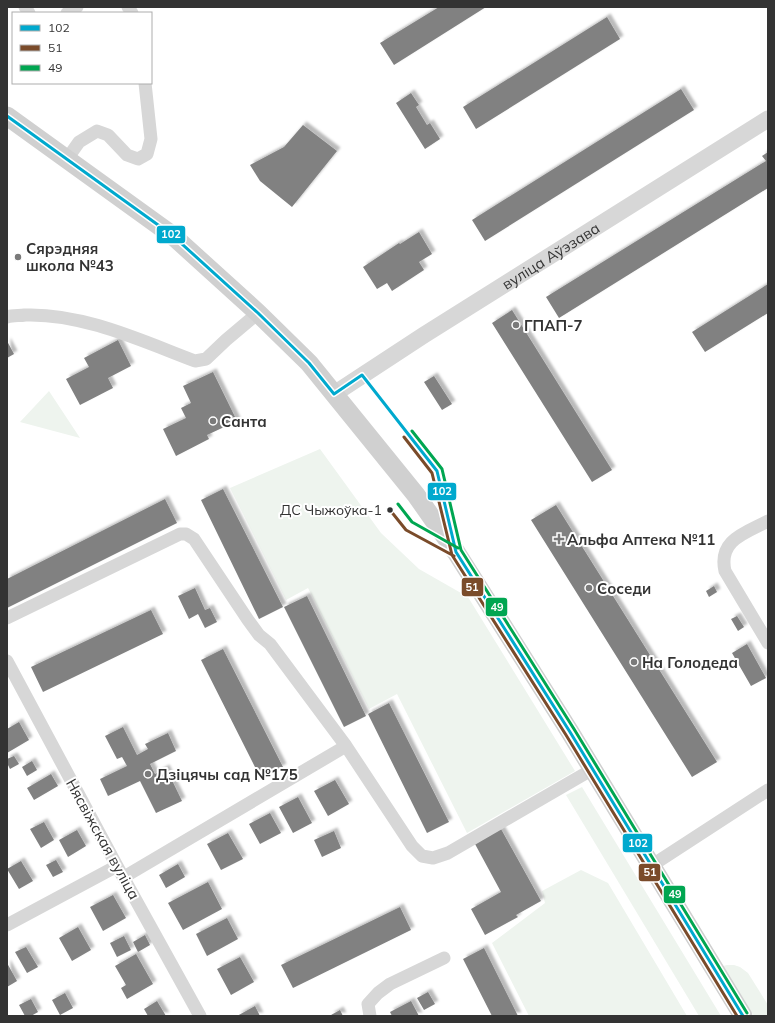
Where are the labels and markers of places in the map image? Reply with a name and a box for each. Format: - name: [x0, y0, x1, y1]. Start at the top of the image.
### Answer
- place label: Сярэдняя школа №43: [26, 239, 114, 275]
- marker: Сярэдняя школа №43: [13, 252, 23, 262]
- place label: ГПАП-7: [524, 316, 583, 335]
- marker: ГПАП-7: [511, 320, 521, 330]
- place label: Санта: [221, 412, 267, 431]
- marker: Санта: [208, 416, 218, 426]
- place label: ДС Чыжоўка-1: [280, 501, 382, 519]
- marker: ДС Чыжоўка-1: [385, 505, 395, 515]
- place label: Альфа Аптека №11: [567, 530, 715, 549]
- marker: Альфа Аптека №11: [554, 534, 564, 544]
- place label: Соседи: [597, 579, 651, 598]
- marker: Соседи: [584, 583, 594, 593]
- place label: На Голодеда: [642, 653, 738, 672]
- marker: На Голодеда: [629, 657, 639, 667]
- place label: Дзіцячы сад №175: [156, 765, 298, 784]
- marker: Дзіцячы сад №175: [143, 769, 153, 779]

